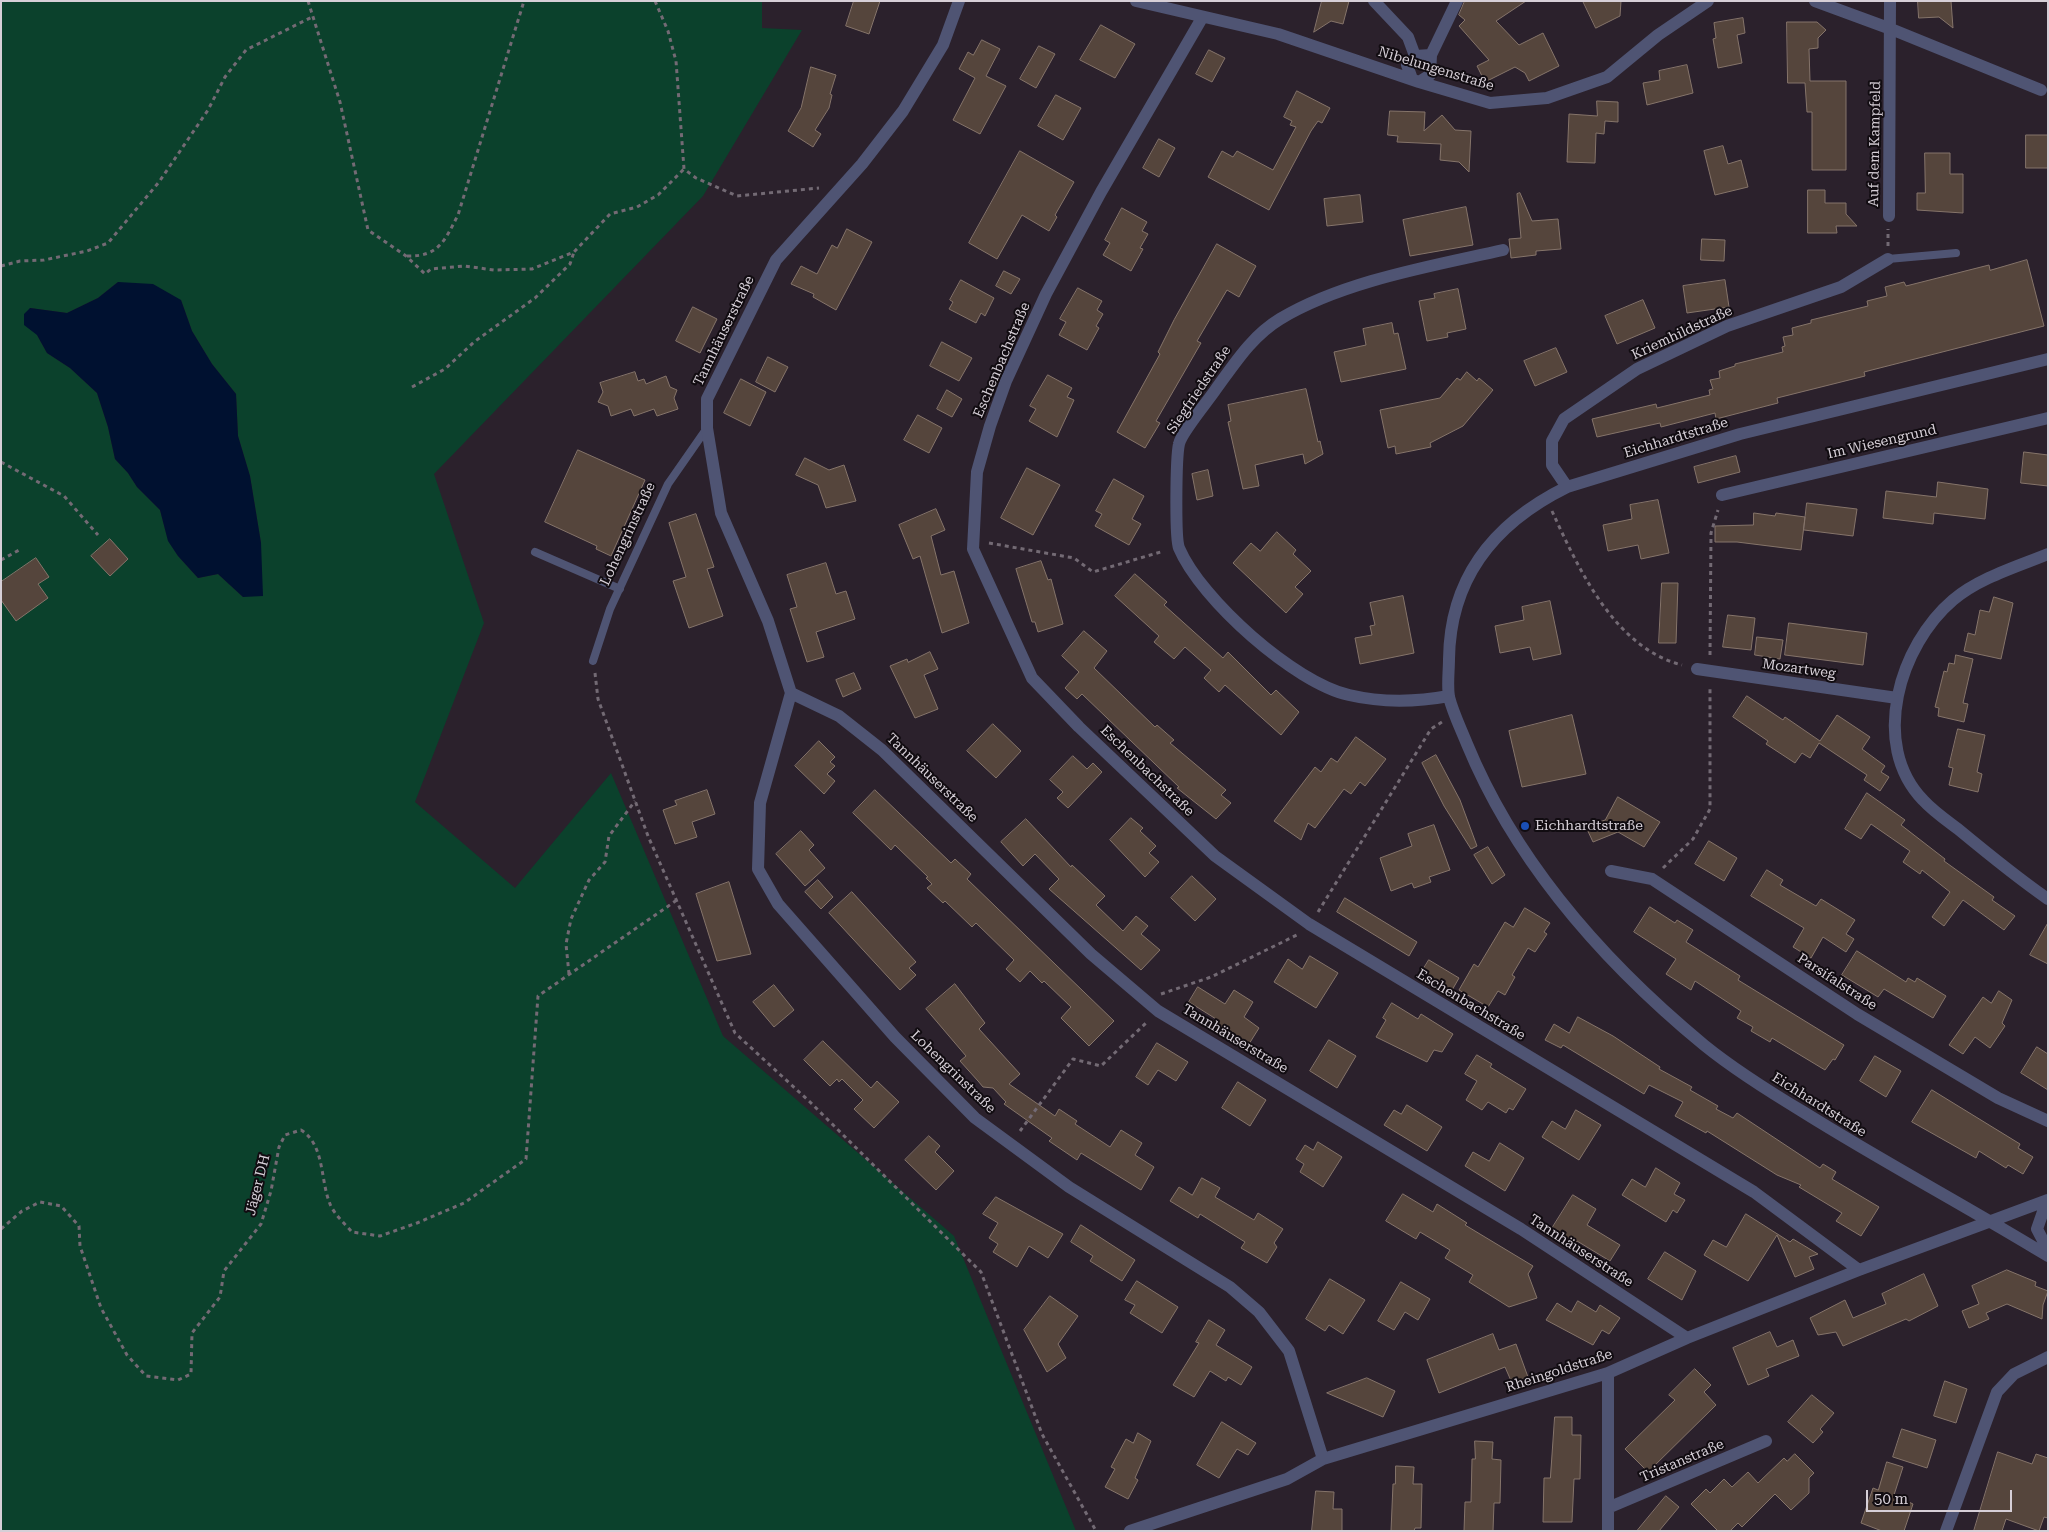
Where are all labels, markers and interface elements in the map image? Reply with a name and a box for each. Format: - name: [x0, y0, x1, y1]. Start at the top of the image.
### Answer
- street label: Nibelungenstraße: [1376, 43, 1496, 95]
- street label: Auf dem Kampfeld: [1866, 81, 1884, 207]
- street label: Tannhäuserstraße: [690, 273, 758, 389]
- street label: Eschenbachstraße: [970, 300, 1034, 420]
- street label: Kriemhildstraße: [1629, 302, 1735, 364]
- street label: Siegfriedstraße: [1163, 343, 1235, 437]
- street label: Eichhardtstraße: [1622, 414, 1730, 462]
- street label: Im Wiesengrund: [1826, 421, 1938, 463]
- street label: Lohengrinstraße: [597, 480, 659, 588]
- street label: Mozartweg: [1761, 656, 1837, 682]
- street label: Eschenbachstraße: [1097, 722, 1197, 820]
- street label: Tannhäuserstraße: [883, 730, 981, 826]
- place label: Eichhardtstraße: [1535, 818, 1643, 834]
- marker: Eichhardtstraße: [1519, 820, 1531, 832]
- street label: Parsifalstraße: [1794, 950, 1880, 1014]
- street label: Eschenbachstraße: [1414, 966, 1528, 1044]
- street label: Tannhäuserstraße: [1179, 1001, 1291, 1077]
- street label: Lohengrinstraße: [907, 1027, 999, 1117]
- street label: Eichhardtstraße: [1769, 1069, 1869, 1141]
- street label: Jäger DH: [242, 1153, 274, 1217]
- street label: Tannhäuserstraße: [1526, 1211, 1636, 1291]
- street label: Rheingoldstraße: [1504, 1346, 1614, 1396]
- street label: Tristanstraße: [1638, 1436, 1726, 1486]
- scale bar: [1869, 1480, 2015, 1512]
- text: 50 m: [1874, 1490, 1908, 1508]

